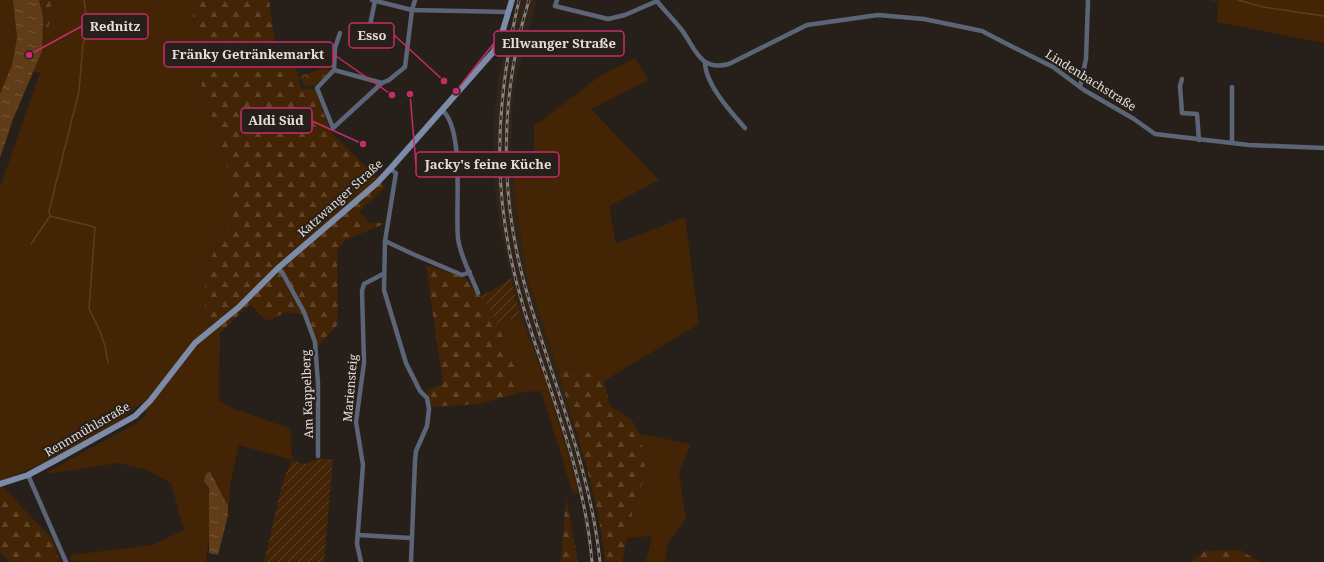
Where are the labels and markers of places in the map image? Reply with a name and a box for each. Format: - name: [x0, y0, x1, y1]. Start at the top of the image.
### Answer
- callout: Rednitz: [82, 14, 148, 39]
- callout: Esso: [349, 23, 394, 48]
- callout: Ellwanger Straße: [494, 31, 624, 56]
- callout: Fränky Getränkemarkt: [164, 42, 333, 67]
- callout: Aldi Süd: [241, 108, 312, 133]
- callout: Jacky's feine Küche: [416, 152, 559, 177]

